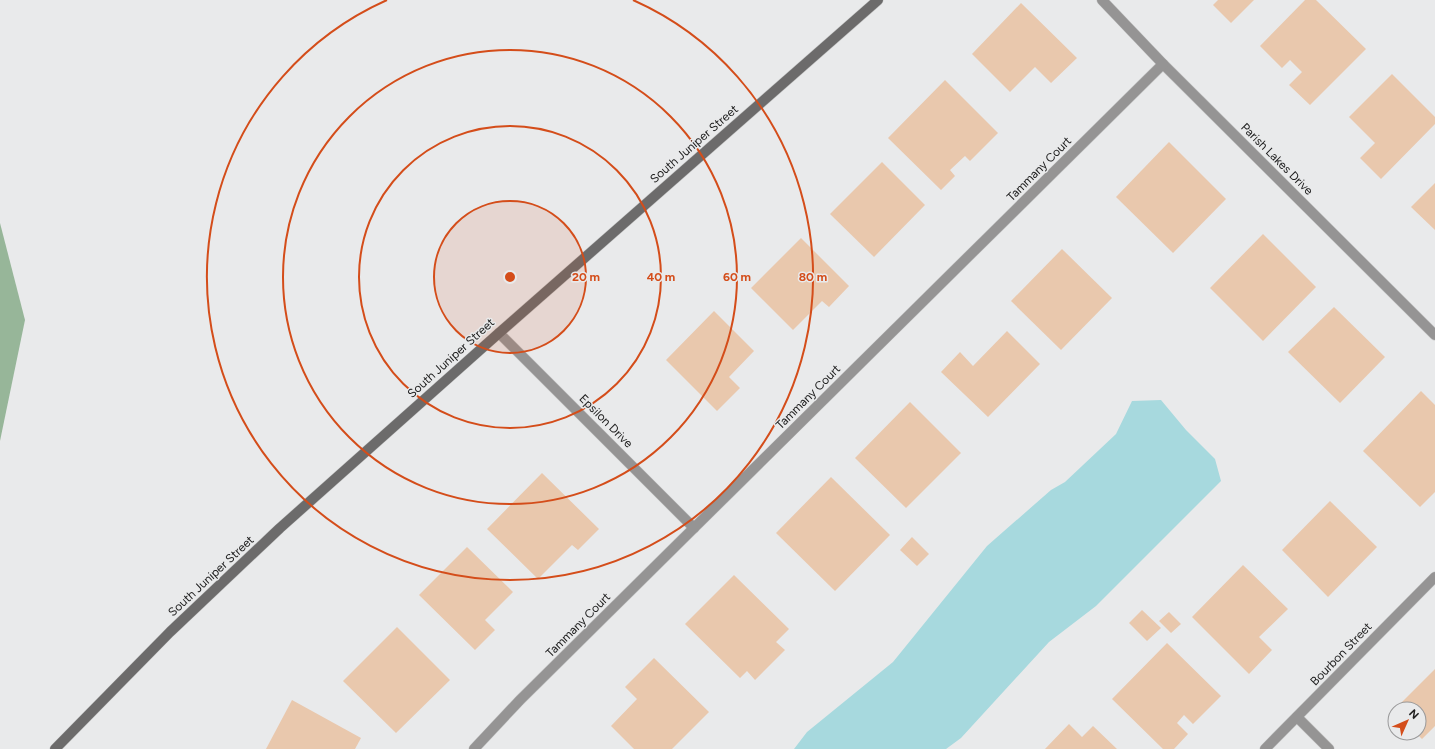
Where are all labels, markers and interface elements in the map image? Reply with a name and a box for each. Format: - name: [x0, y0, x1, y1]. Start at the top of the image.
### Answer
- street label: South Juniper Street: [647, 102, 741, 186]
- street label: Parish Lakes Drive: [1238, 120, 1316, 198]
- street label: Tammany Court: [1004, 134, 1074, 204]
- centre of rings: [503, 270, 517, 284]
- text: 20 m: [572, 270, 600, 284]
- text: 40 m: [647, 270, 675, 284]
- text: 60 m: [723, 270, 751, 284]
- text: 80 m: [799, 270, 827, 284]
- street label: South Juniper Street: [405, 315, 498, 401]
- street label: Tammany Court: [773, 362, 843, 432]
- street label: Epsilon Drive: [576, 391, 636, 451]
- street label: South Juniper Street: [165, 532, 257, 619]
- street label: Tammany Court: [543, 590, 613, 660]
- street label: Bourbon Street: [1307, 619, 1375, 688]
- north arrow: [1387, 701, 1427, 741]
- text: N: [1406, 707, 1421, 722]

